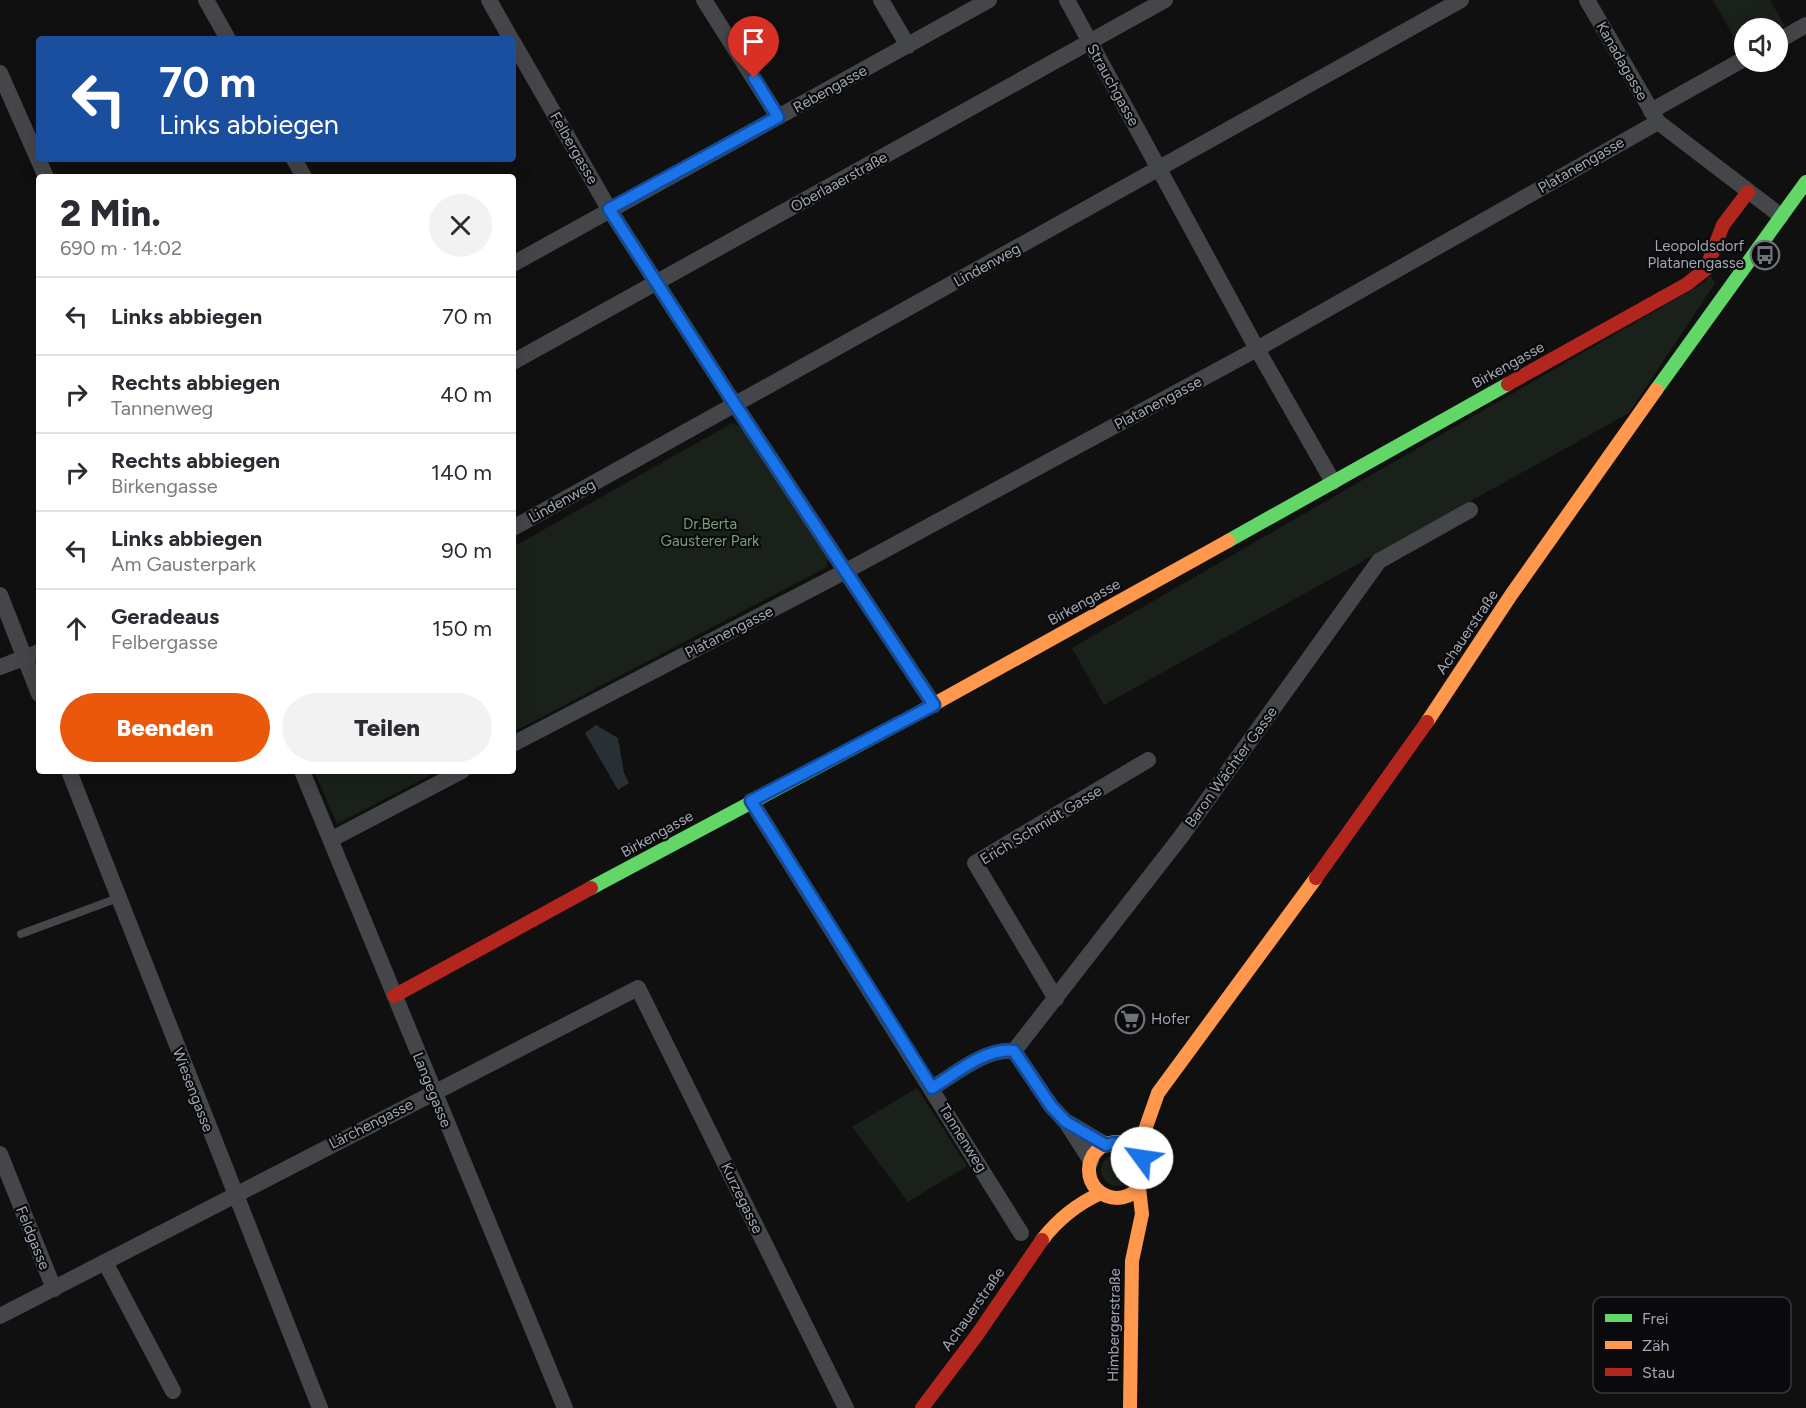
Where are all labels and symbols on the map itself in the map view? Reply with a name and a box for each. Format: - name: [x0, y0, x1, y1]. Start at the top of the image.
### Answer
- pin: [728, 16, 779, 78]
- street label: Kanadagasse: [1592, 18, 1652, 104]
- street label: Strauchgasse: [1083, 41, 1143, 129]
- street label: Rebengasse: [790, 61, 870, 117]
- street label: Felbergasse: [546, 109, 602, 187]
- street label: Platanengasse: [1535, 133, 1627, 197]
- street label: Oberlaaerstraße: [788, 148, 890, 216]
- place label: Leopoldsdorf Platanengasse: [1648, 237, 1744, 272]
- street label: Lindenweg: [951, 239, 1023, 291]
- bus stop icon: Leopoldsdorf Platanengasse: [1749, 239, 1781, 271]
- street label: Birkengasse: [1469, 338, 1547, 392]
- street label: Platanengasse: [1111, 372, 1205, 434]
- street label: Lindenweg: [526, 475, 598, 527]
- park label: Dr.Berta Gausterer Park: [661, 515, 760, 550]
- street label: Birkengasse: [1045, 575, 1123, 629]
- street label: Achauerstraße: [1432, 586, 1502, 678]
- street label: Platanengasse: [682, 602, 776, 662]
- street label: Baron Wächter Gasse: [1181, 703, 1281, 831]
- street label: Erich Schmidt Gasse: [977, 782, 1105, 868]
- street label: Birkengasse: [618, 807, 696, 861]
- supermarket icon: Hofer: [1114, 1003, 1146, 1035]
- place label: Hofer: [1151, 1010, 1190, 1028]
- street label: Wiesengasse: [169, 1046, 217, 1134]
- street label: Langegasse: [409, 1050, 455, 1130]
- street label: Lärchengasse: [326, 1095, 416, 1153]
- street label: Tannenweg: [935, 1101, 991, 1175]
- position arrow: [1110, 1126, 1174, 1190]
- street label: Kurzegasse: [717, 1160, 767, 1236]
- street label: Feldgasse: [12, 1204, 54, 1272]
- street label: Achauerstraße: [938, 1264, 1008, 1354]
- street label: Himbergerstraße: [1104, 1268, 1124, 1382]
- legend: [1593, 1297, 1791, 1393]
- text: Frei: [1642, 1309, 1668, 1328]
- text: Zäh: [1642, 1336, 1669, 1355]
- text: Stau: [1642, 1363, 1675, 1382]

